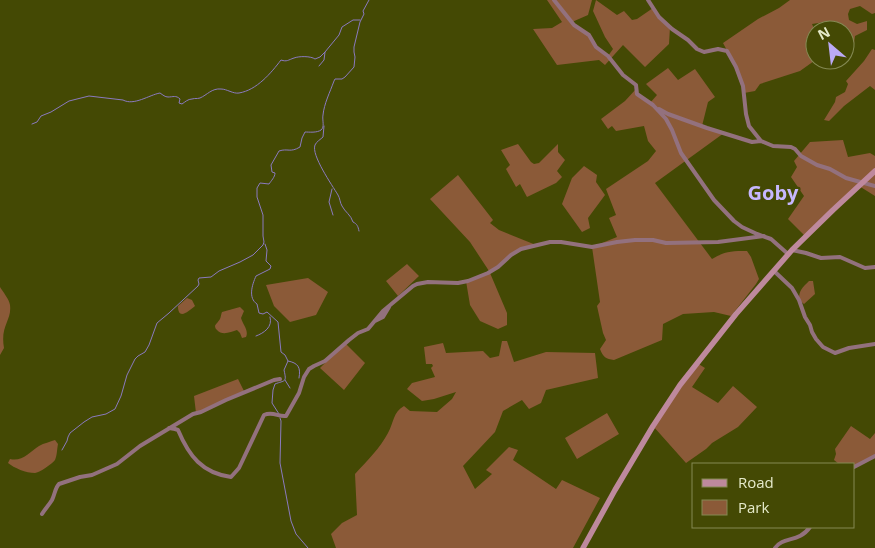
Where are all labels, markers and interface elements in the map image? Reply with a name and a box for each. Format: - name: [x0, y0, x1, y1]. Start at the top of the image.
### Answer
- north arrow: [805, 20, 855, 70]
- text: N: [814, 22, 833, 44]
- district label: Goby: [748, 179, 799, 206]
- legend: [692, 463, 855, 528]
- text: Road: [738, 472, 774, 492]
- text: Park: [738, 497, 769, 517]

